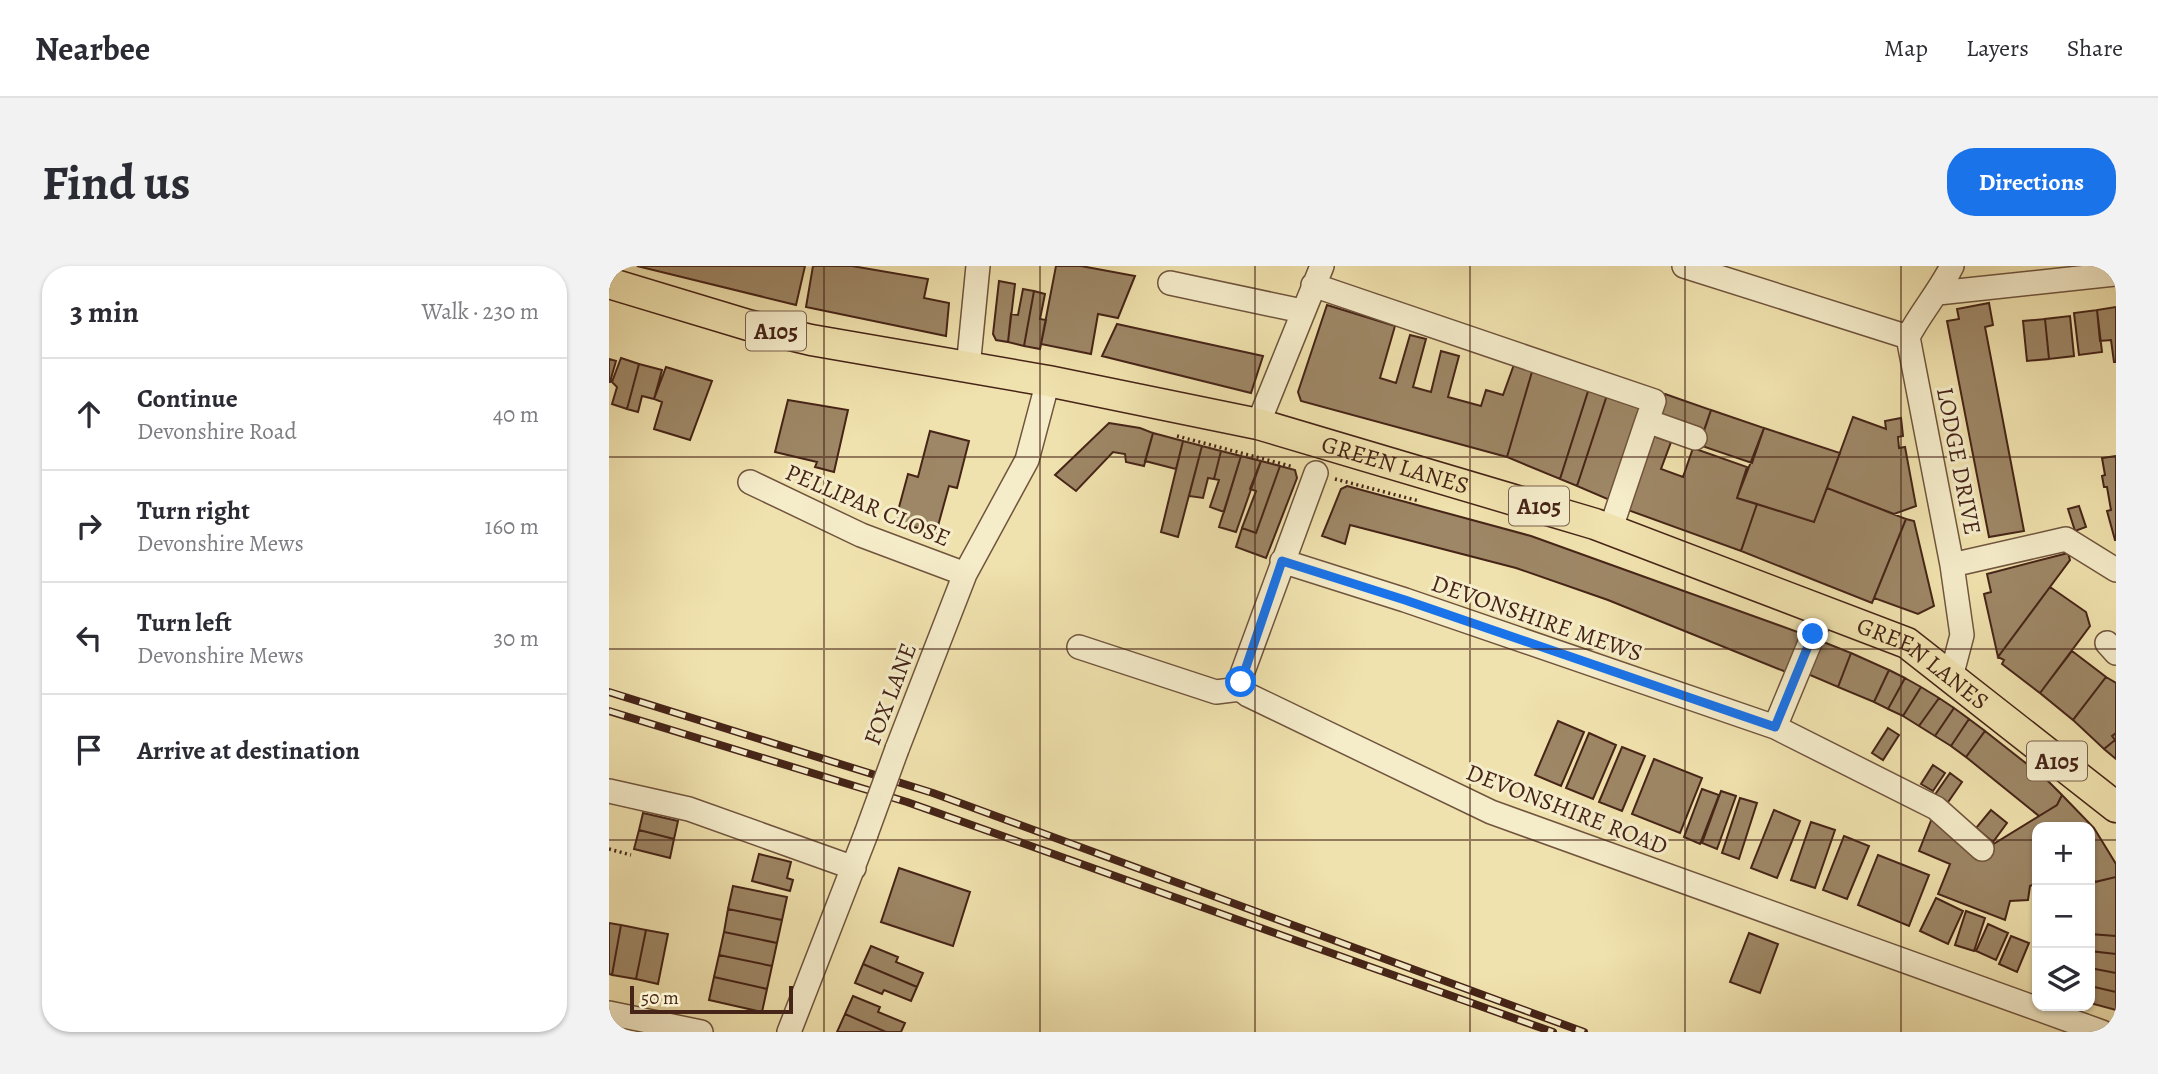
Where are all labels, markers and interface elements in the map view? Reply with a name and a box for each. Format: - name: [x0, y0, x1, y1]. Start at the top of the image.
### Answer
- text: Nearbee: [35, 26, 150, 71]
- text: Map: [1884, 32, 1928, 64]
- text: Layers: [1966, 32, 2029, 64]
- text: Share: [2067, 32, 2123, 64]
- button: Directions: [1947, 148, 2116, 216]
- text: Find us: [42, 149, 190, 216]
- text: 3 min: [70, 292, 139, 332]
- text: Walk · 230 m: [422, 296, 539, 327]
- road number: A105: [746, 312, 806, 351]
- text: Continue: [137, 381, 238, 416]
- street label: LODGE DRIVE: [1929, 385, 1989, 537]
- icon: ahead: [70, 395, 108, 433]
- text: 40 m: [493, 399, 539, 430]
- text: Devonshire Road: [137, 416, 297, 447]
- street label: GREEN LANES: [1318, 428, 1473, 502]
- street label: PELLIPAR CLOSE: [781, 456, 955, 554]
- road number: A105: [1509, 486, 1569, 526]
- text: Turn right: [137, 493, 250, 528]
- icon: right: [70, 507, 108, 545]
- text: 160 m: [485, 511, 539, 542]
- text: Devonshire Mews: [137, 528, 304, 559]
- street label: DEVONSHIRE MEWS: [1427, 567, 1647, 669]
- text: Turn left: [137, 605, 232, 640]
- street label: GREEN LANES: [1852, 609, 1995, 717]
- route end: [1797, 618, 1828, 649]
- icon: left: [70, 619, 108, 657]
- text: 30 m: [493, 623, 539, 654]
- street label: FOX LANE: [856, 638, 924, 750]
- text: Devonshire Mews: [137, 640, 304, 671]
- route start: [1225, 666, 1256, 697]
- icon: arrive: [70, 731, 108, 769]
- text: Arrive at destination: [137, 733, 360, 768]
- road number: A105: [2027, 741, 2087, 780]
- street label: DEVONSHIRE ROAD: [1462, 756, 1672, 862]
- map controls: [2032, 822, 2095, 1011]
- button: +: [2032, 822, 2095, 885]
- button: −: [2032, 885, 2095, 948]
- button: layers: [2032, 948, 2095, 1011]
- scale bar: [630, 983, 793, 1015]
- text: 50 m: [641, 985, 679, 1011]

